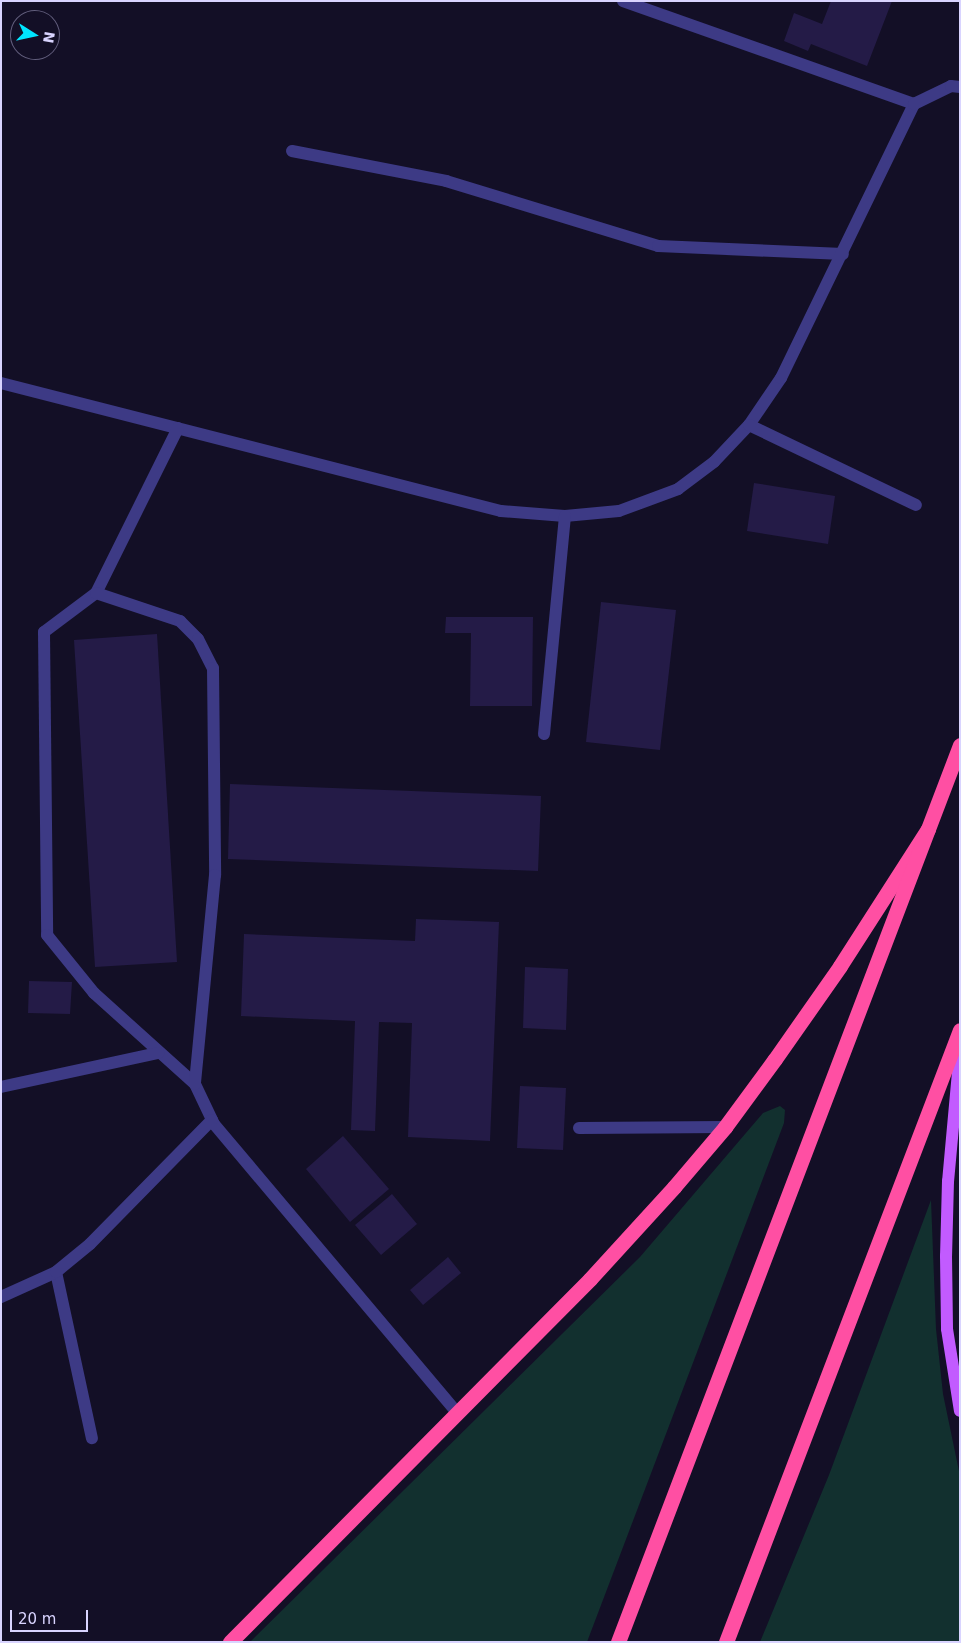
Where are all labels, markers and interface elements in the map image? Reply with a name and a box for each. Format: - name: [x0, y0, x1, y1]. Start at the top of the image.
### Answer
- north arrow: [10, 10, 60, 60]
- text: N: [40, 30, 58, 45]
- scale bar: [12, 1600, 90, 1632]
- text: 20 m: [18, 1610, 56, 1628]

